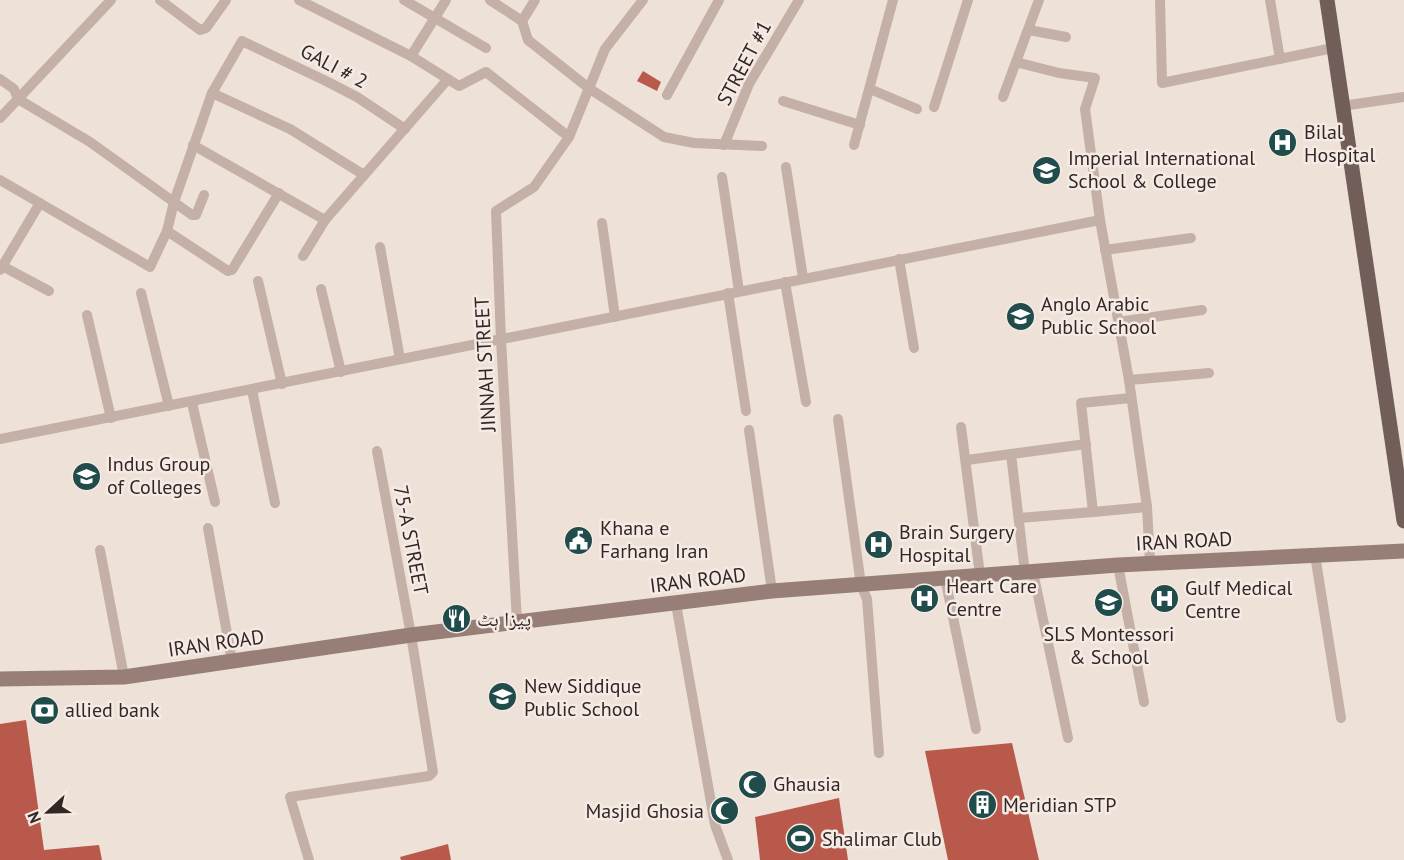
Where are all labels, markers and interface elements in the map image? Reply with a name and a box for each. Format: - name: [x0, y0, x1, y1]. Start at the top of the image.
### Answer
- street label: STREET #1: [711, 16, 777, 110]
- street label: GALI # 2: [296, 37, 372, 95]
- place label: Bilal Hospital: [1304, 119, 1375, 168]
- hospital icon: Bilal Hospital: [1267, 127, 1299, 159]
- place label: Imperial International School & College: [1068, 145, 1255, 194]
- school or university icon: Imperial International School & College: [1031, 154, 1063, 186]
- place label: Anglo Arabic Public School: [1041, 291, 1156, 340]
- street label: JINNAH STREET: [468, 296, 502, 433]
- school or university icon: Anglo Arabic Public School: [1004, 300, 1036, 332]
- place label: Indus Group of Colleges: [107, 451, 210, 500]
- school or university icon: Indus Group of Colleges: [70, 460, 102, 492]
- street label: 75-A STREET: [388, 483, 434, 597]
- place label: Khana e Farhang Iran: [600, 515, 708, 564]
- place label: Brain Surgery Hospital: [899, 519, 1015, 568]
- public building icon: Khana e Farhang Iran: [563, 524, 595, 556]
- street label: IRAN ROAD: [1135, 525, 1233, 557]
- hospital icon: Brain Surgery Hospital: [862, 528, 894, 560]
- street label: IRAN ROAD: [648, 561, 748, 599]
- place label: Heart Care Centre: [946, 573, 1037, 622]
- place label: Gulf Medical Centre: [1185, 575, 1293, 624]
- hospital icon: Heart Care Centre: [909, 582, 941, 614]
- hospital icon: Gulf Medical Centre: [1148, 583, 1180, 615]
- school or university icon: SLS Montessori & School: [1093, 587, 1125, 619]
- restaurant icon: پیزا ہٹ: [440, 603, 472, 635]
- place label: پیزا ہٹ: [477, 606, 531, 632]
- place label: SLS Montessori & School: [1044, 621, 1174, 670]
- street label: IRAN ROAD: [166, 623, 266, 663]
- place label: New Siddique Public School: [524, 673, 642, 722]
- school or university icon: New Siddique Public School: [487, 681, 519, 713]
- bank icon: allied bank: [28, 694, 60, 726]
- place label: allied bank: [65, 697, 160, 723]
- mosque icon: Ghausia: [736, 768, 768, 800]
- place label: Ghausia: [773, 771, 841, 797]
- north arrow: [18, 782, 78, 842]
- building icon: Meridian STP: [966, 789, 998, 821]
- place label: Meridian STP: [1003, 792, 1116, 818]
- mosque icon: Masjid Ghosia: [709, 795, 741, 827]
- place label: Masjid Ghosia: [585, 798, 704, 824]
- text: N: [23, 809, 45, 826]
- sports icon: Shalimar Club: [785, 823, 817, 855]
- place label: Shalimar Club: [822, 826, 942, 852]

